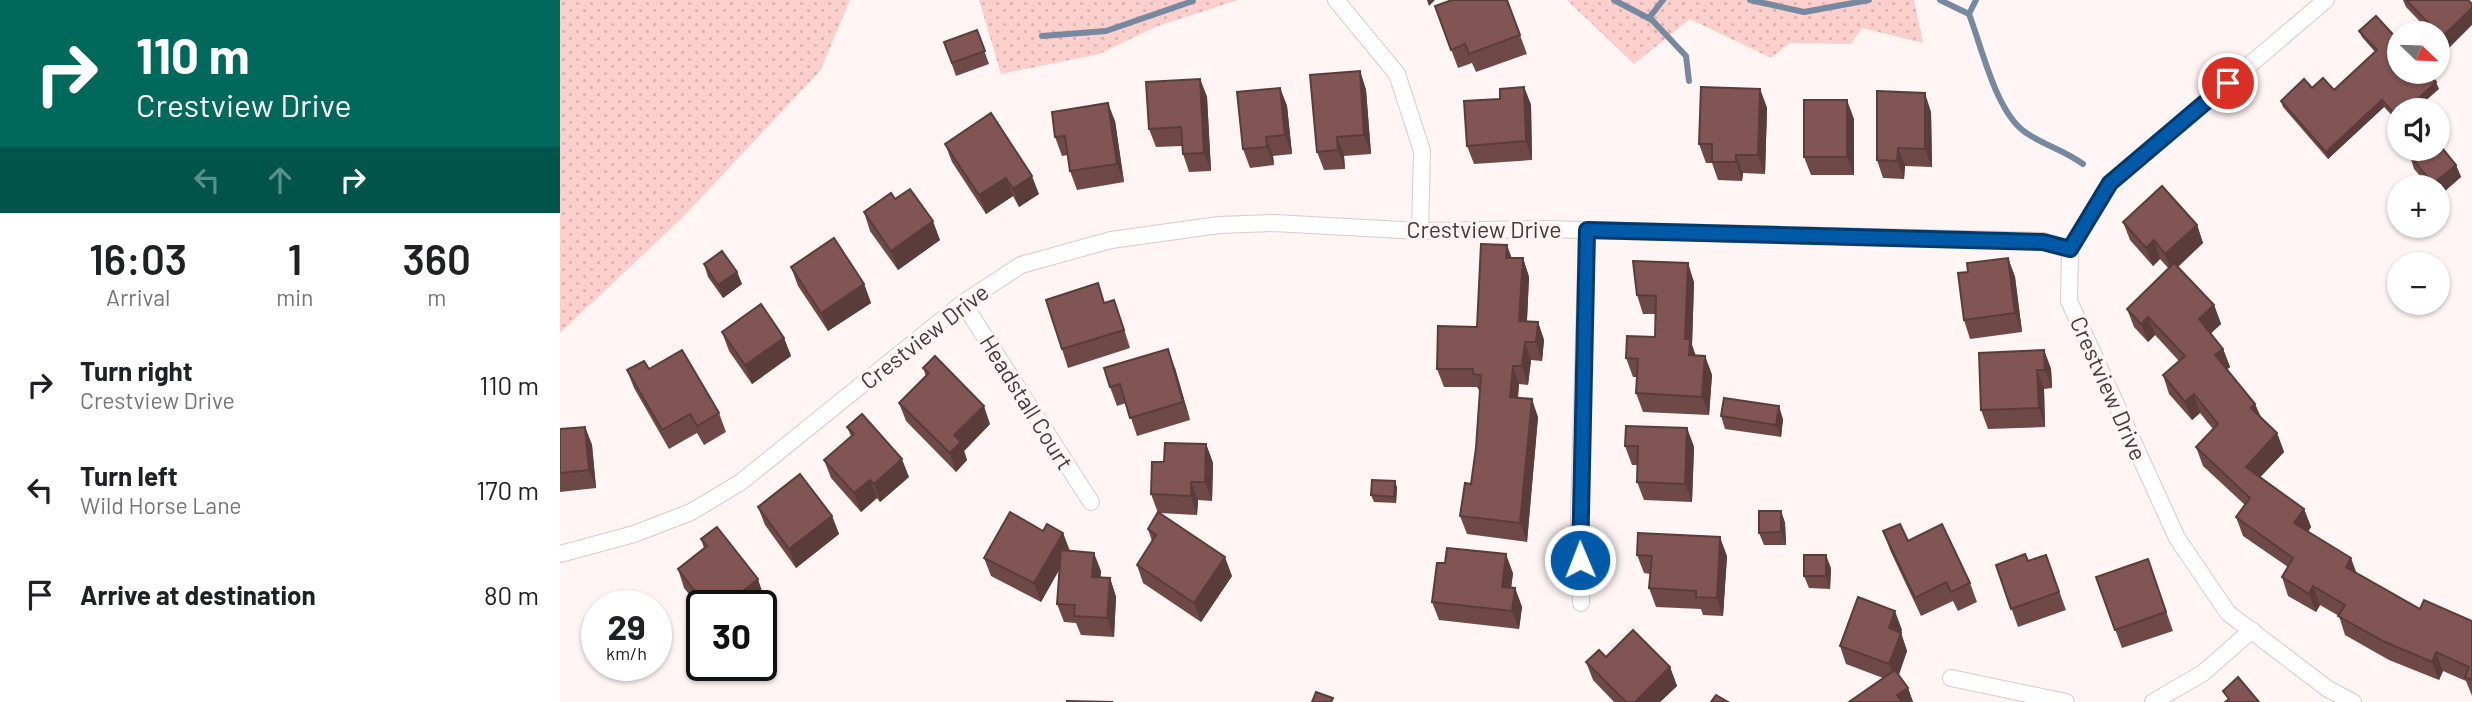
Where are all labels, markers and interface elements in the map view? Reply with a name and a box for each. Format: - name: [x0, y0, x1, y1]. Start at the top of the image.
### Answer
- north arrow: [2387, 21, 2450, 84]
- map controls: [2387, 21, 2450, 315]
- text: 110 m: [136, 25, 250, 84]
- icon: right: [21, 28, 112, 119]
- pin: [2198, 53, 2258, 113]
- icon: arrive: [2209, 64, 2247, 102]
- text: Crestview Drive: [136, 85, 351, 123]
- button: sound: [2387, 98, 2450, 161]
- icon: left: [188, 161, 226, 199]
- icon: ahead: [261, 161, 299, 199]
- icon: right: [334, 161, 372, 199]
- button: +: [2387, 175, 2450, 238]
- street label: Crestview Drive: [1407, 215, 1561, 243]
- text: 16:03: [89, 233, 187, 283]
- text: 1: [287, 233, 302, 283]
- text: 360: [403, 233, 471, 283]
- button: −: [2387, 252, 2450, 315]
- street label: Crestview Drive: [854, 277, 994, 395]
- text: Arrival: [106, 283, 170, 311]
- text: min: [276, 283, 314, 311]
- text: m: [427, 283, 446, 311]
- street label: Crestview Drive: [2065, 312, 2153, 464]
- street label: Headstall Court: [974, 329, 1080, 475]
- text: Turn right: [80, 355, 193, 386]
- icon: right: [21, 366, 59, 404]
- text: 110 m: [479, 369, 539, 400]
- text: Crestview Drive: [80, 386, 235, 414]
- text: Turn left: [80, 460, 178, 491]
- icon: left: [21, 471, 59, 509]
- text: 170 m: [476, 474, 539, 505]
- text: Wild Horse Lane: [80, 491, 242, 519]
- position arrow: [1543, 523, 1617, 597]
- icon: arrive: [21, 576, 59, 614]
- text: Arrive at destination: [80, 579, 316, 610]
- text: 80 m: [484, 579, 539, 610]
- speed limit sign: 30: [686, 590, 777, 681]
- text: 29: [607, 605, 646, 647]
- text: km/h: [606, 642, 647, 664]

